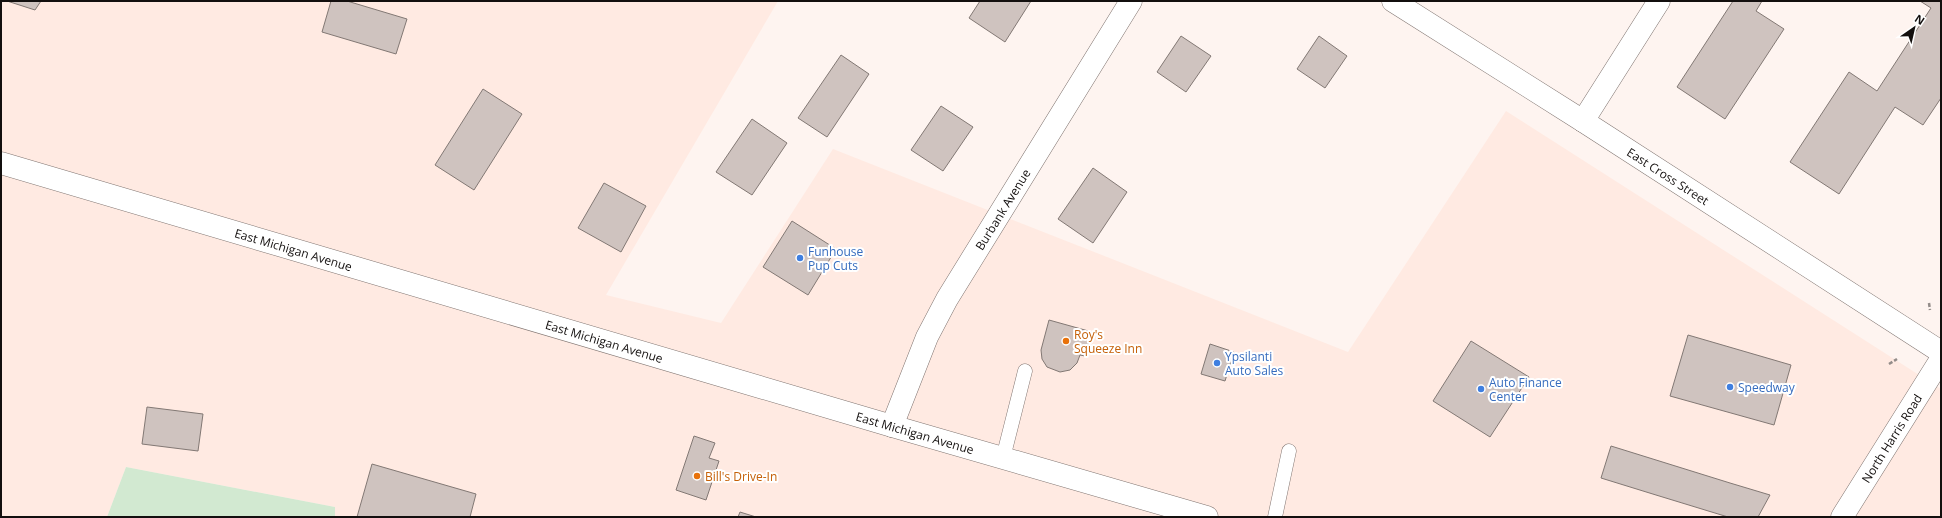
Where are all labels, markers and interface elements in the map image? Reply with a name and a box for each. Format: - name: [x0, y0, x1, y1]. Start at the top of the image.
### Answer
- north arrow: [1894, 8, 1934, 48]
- text: N: [1912, 11, 1928, 28]
- street label: East Cross Street: [1624, 143, 1712, 209]
- street label: Burbank Avenue: [971, 165, 1034, 253]
- street label: East Michigan Avenue: [233, 224, 355, 275]
- place label: Funhouse Pup Cuts: [808, 243, 864, 274]
- marker: Funhouse Pup Cuts: [795, 253, 805, 263]
- street label: East Michigan Avenue: [543, 316, 665, 367]
- place label: Roy's Squeeze Inn: [1074, 326, 1142, 357]
- marker: Roy's Squeeze Inn: [1061, 336, 1071, 346]
- place label: Ypsilanti Auto Sales: [1225, 348, 1284, 379]
- marker: Ypsilanti Auto Sales: [1212, 358, 1222, 368]
- place label: Auto Finance Center: [1489, 374, 1562, 405]
- place label: Speedway: [1738, 379, 1796, 396]
- marker: Speedway: [1725, 382, 1735, 392]
- marker: Auto Finance Center: [1476, 384, 1486, 394]
- street label: North Harris Road: [1857, 391, 1926, 486]
- street label: East Michigan Avenue: [854, 407, 976, 458]
- place label: Bill's Drive-In: [705, 468, 777, 485]
- marker: Bill's Drive-In: [692, 471, 702, 481]

